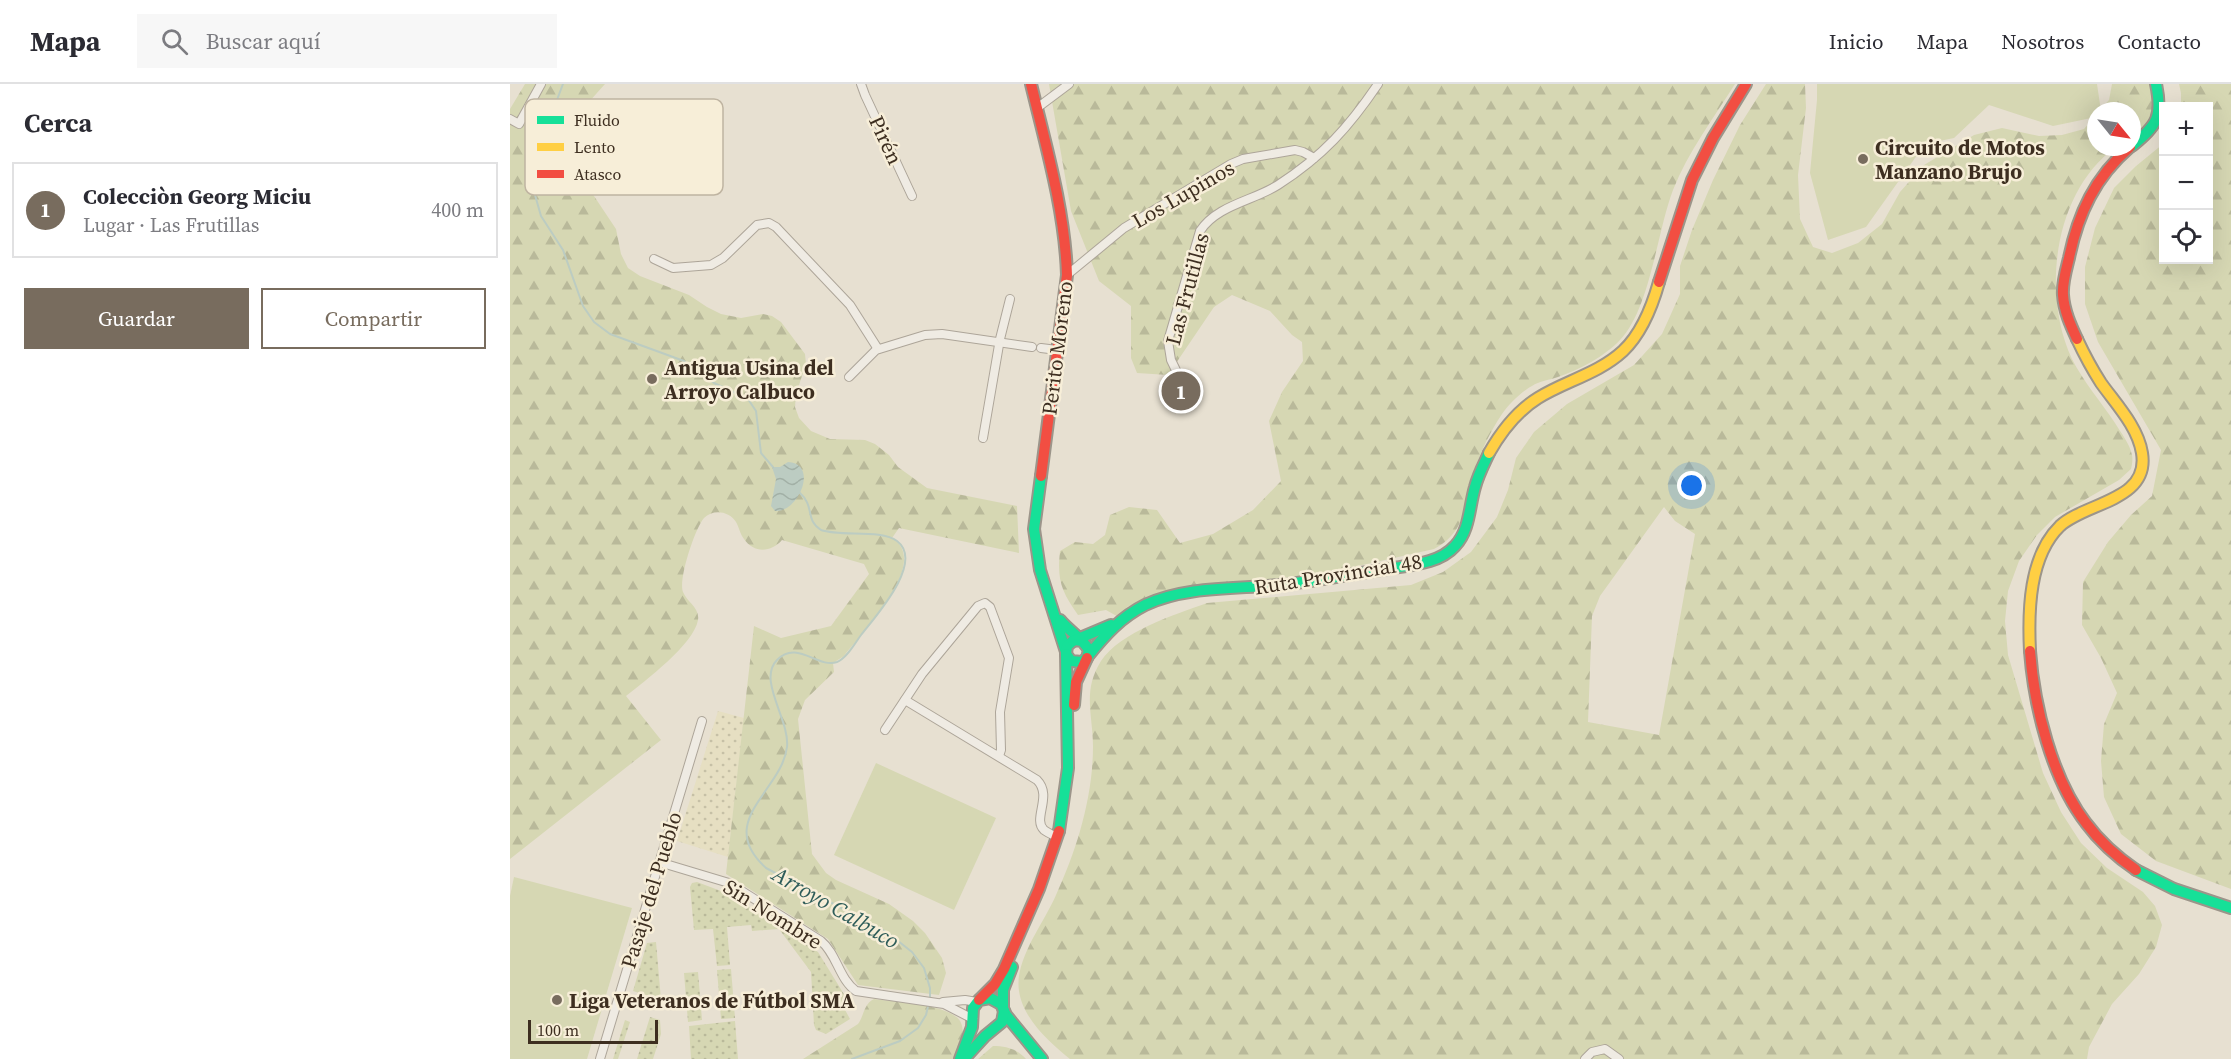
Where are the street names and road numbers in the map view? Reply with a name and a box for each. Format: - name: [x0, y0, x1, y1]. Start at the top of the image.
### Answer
- street label: Pirén: [862, 111, 910, 169]
- street label: Los Lupinos: [1126, 153, 1240, 235]
- street label: Las Frutillas: [1158, 230, 1216, 348]
- street label: Perito Moreno: [1034, 279, 1080, 417]
- street label: Ruta Provincial 48: [1252, 546, 1424, 602]
- street label: Pasaje del Pueblo: [613, 808, 689, 972]
- street label: Sin Nombre: [718, 872, 828, 956]

